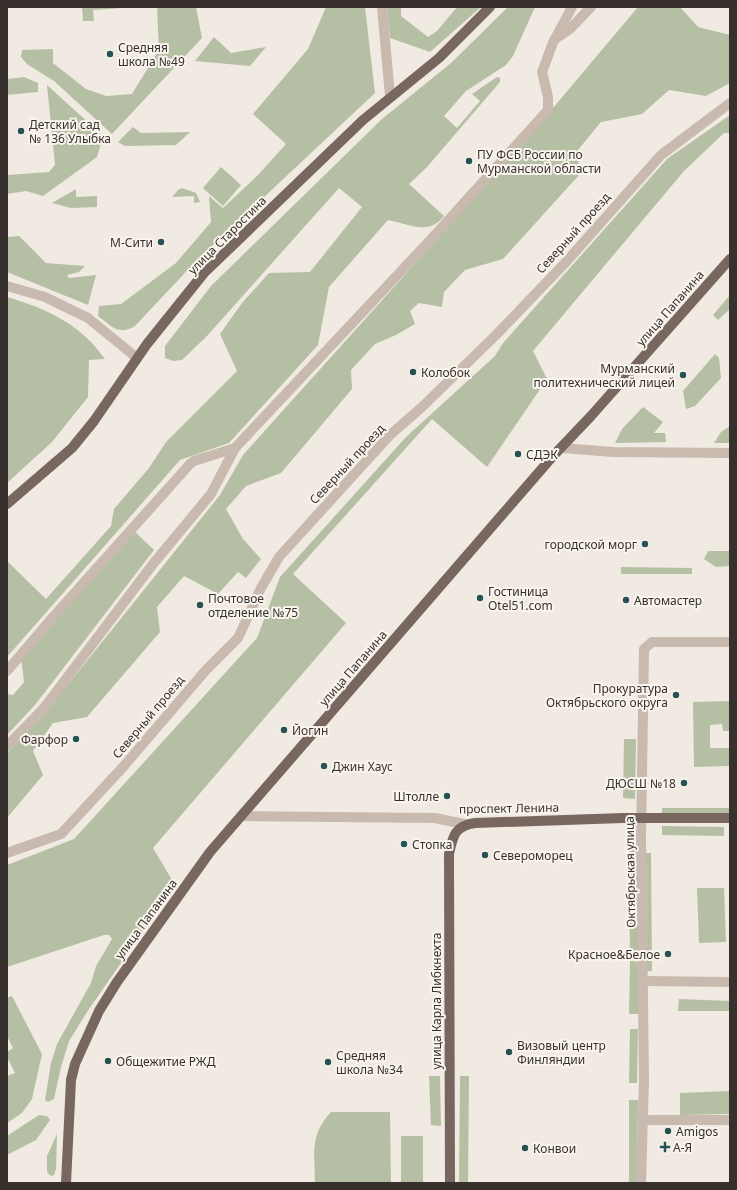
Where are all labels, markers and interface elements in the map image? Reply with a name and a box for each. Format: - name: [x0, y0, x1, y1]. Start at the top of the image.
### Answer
- place label: Средняя школа №49: [118, 39, 185, 70]
- marker: Средняя школа №49: [105, 49, 115, 59]
- place label: Детский сад № 136 Улыбка: [29, 116, 111, 147]
- marker: Детский сад № 136 Улыбка: [16, 126, 26, 136]
- place label: ПУ ФСБ России по Мурманской области: [477, 146, 601, 177]
- marker: ПУ ФСБ России по Мурманской области: [464, 156, 474, 166]
- street label: Северный проезд: [532, 188, 614, 277]
- street label: улица Старостина: [184, 192, 270, 278]
- place label: М-Сити: [110, 234, 153, 251]
- marker: М-Сити: [156, 237, 166, 247]
- street label: улица Папанина: [632, 266, 708, 350]
- place label: Мурманский политехнический лицей: [533, 360, 675, 391]
- place label: Колобок: [421, 364, 471, 381]
- marker: Колобок: [408, 367, 418, 377]
- marker: Мурманский политехнический лицей: [678, 370, 688, 380]
- street label: Северный проезд: [306, 420, 389, 508]
- place label: СДЭК: [526, 446, 558, 463]
- marker: СДЭК: [513, 449, 523, 459]
- place label: городской морг: [545, 536, 637, 553]
- marker: городской морг: [640, 539, 650, 549]
- place label: Гостиница Otel51.com: [488, 583, 553, 614]
- place label: Почтовое отделение №75: [208, 590, 298, 621]
- place label: Автомастер: [634, 592, 702, 609]
- marker: Гостиница Otel51.com: [475, 593, 485, 603]
- marker: Автомастер: [621, 595, 631, 605]
- marker: Почтовое отделение №75: [195, 600, 205, 610]
- street label: улица Папанина: [315, 626, 391, 710]
- street label: Северный проезд: [108, 671, 188, 762]
- place label: Прокуратура Октябрьского округа: [546, 680, 668, 711]
- marker: Прокуратура Октябрьского округа: [671, 690, 681, 700]
- place label: Йогин: [292, 722, 328, 739]
- marker: Йогин: [279, 725, 289, 735]
- place label: Фарфор: [21, 731, 68, 748]
- marker: Фарфор: [71, 734, 81, 744]
- place label: Джин Хаус: [332, 758, 393, 775]
- marker: Джин Хаус: [319, 761, 329, 771]
- place label: ДЮСШ №18: [606, 775, 676, 792]
- marker: ДЮСШ №18: [679, 778, 689, 788]
- place label: Штолле: [393, 788, 439, 805]
- marker: Штолле: [442, 791, 452, 801]
- street label: проспект Ленина: [459, 799, 559, 817]
- street label: Октябрьская улица: [621, 816, 639, 928]
- place label: Стопка: [412, 836, 452, 853]
- marker: Стопка: [399, 839, 409, 849]
- place label: Североморец: [493, 847, 573, 864]
- marker: Североморец: [480, 850, 490, 860]
- street label: улица Папанина: [111, 875, 181, 963]
- street label: улица Карла Либкнехта: [428, 933, 445, 1069]
- place label: Красное&Белое: [568, 946, 660, 963]
- marker: Красное&Белое: [663, 949, 673, 959]
- place label: Визовый центр Финляндии: [517, 1037, 606, 1068]
- place label: Средняя школа №34: [336, 1047, 403, 1078]
- marker: Визовый центр Финляндии: [504, 1047, 514, 1057]
- place label: Общежитие РЖД: [116, 1053, 216, 1070]
- marker: Общежитие РЖД: [103, 1056, 113, 1066]
- marker: Средняя школа №34: [323, 1057, 333, 1067]
- place label: Amigos: [676, 1123, 719, 1140]
- marker: Amigos: [663, 1126, 673, 1136]
- place label: А-Я: [673, 1139, 692, 1156]
- place label: Конвои: [533, 1140, 576, 1157]
- marker: А-Я: [660, 1142, 670, 1152]
- marker: Конвои: [520, 1143, 530, 1153]

